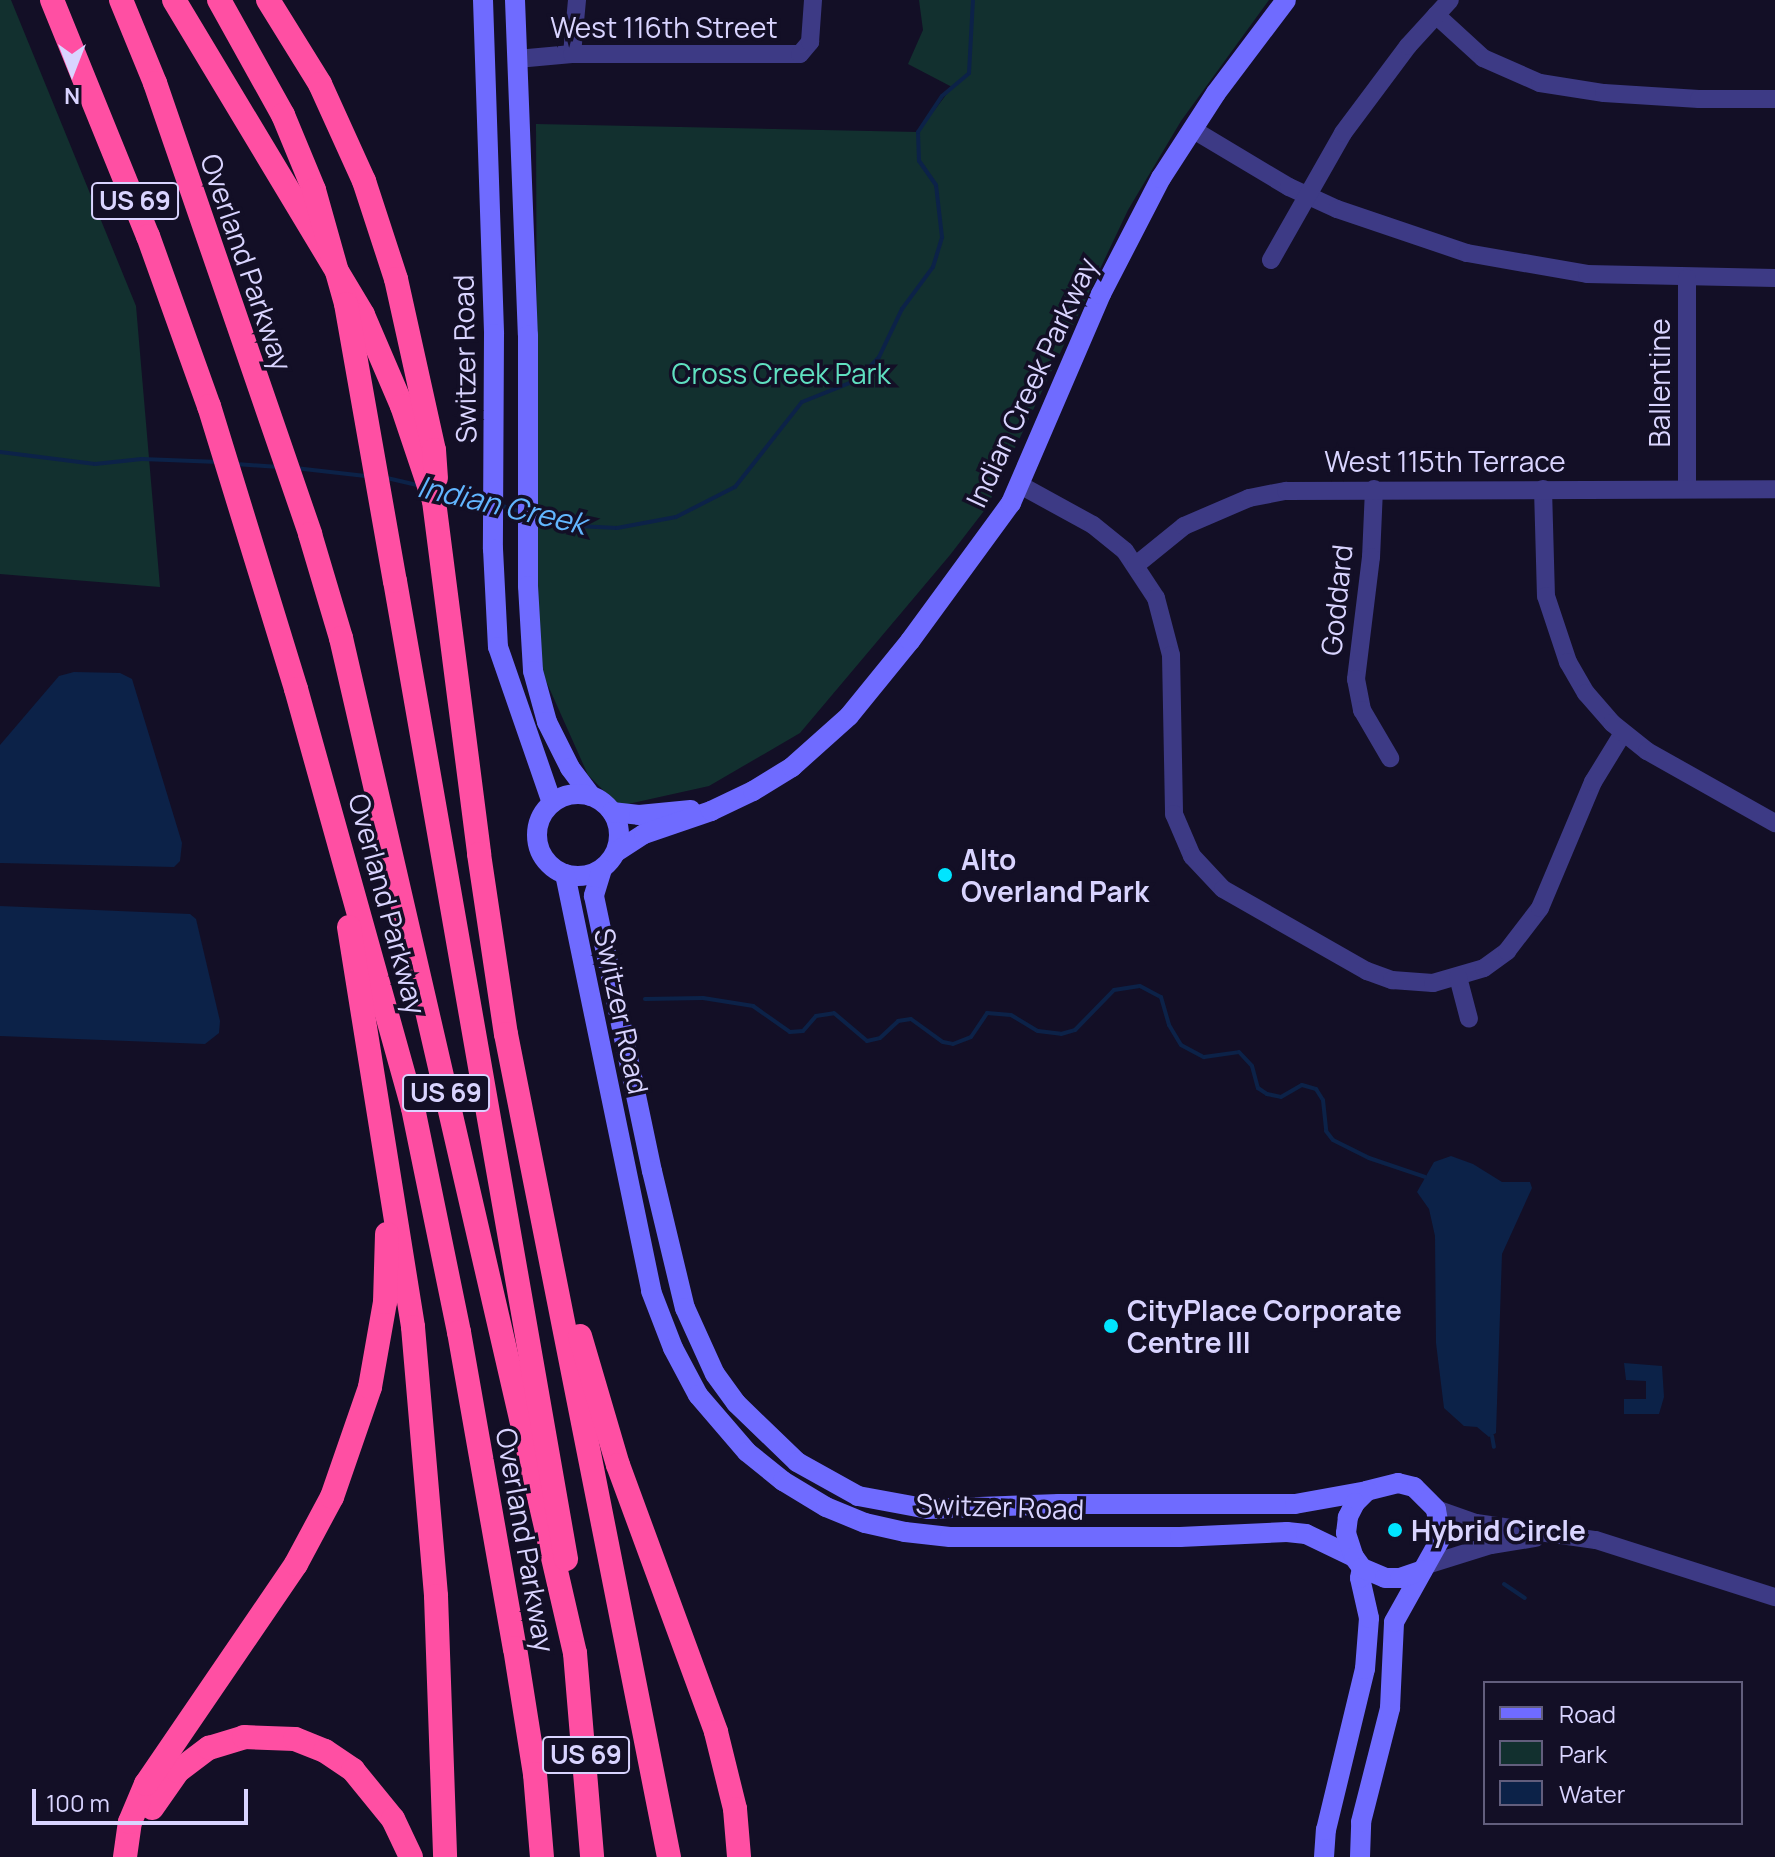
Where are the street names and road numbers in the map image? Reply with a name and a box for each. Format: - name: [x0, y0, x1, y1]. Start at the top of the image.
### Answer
- street label: West 116th Street: [550, 10, 778, 44]
- street label: Overland Parkway: [194, 149, 300, 375]
- road number: US 69: [91, 179, 179, 223]
- street label: Indian Creek Parkway: [958, 252, 1104, 512]
- street label: Switzer Road: [446, 274, 482, 444]
- street label: Ballentine: [1642, 318, 1676, 448]
- street label: West 115th Terrace: [1324, 444, 1566, 478]
- street label: Goddard: [1313, 543, 1359, 657]
- street label: Overland Parkway: [342, 790, 434, 1018]
- street label: Switzer Road: [588, 925, 656, 1097]
- road number: US 69: [402, 1071, 490, 1115]
- street label: Overland Parkway: [490, 1425, 562, 1655]
- street label: Switzer Road: [915, 1486, 1085, 1526]
- road number: US 69: [542, 1733, 630, 1777]

